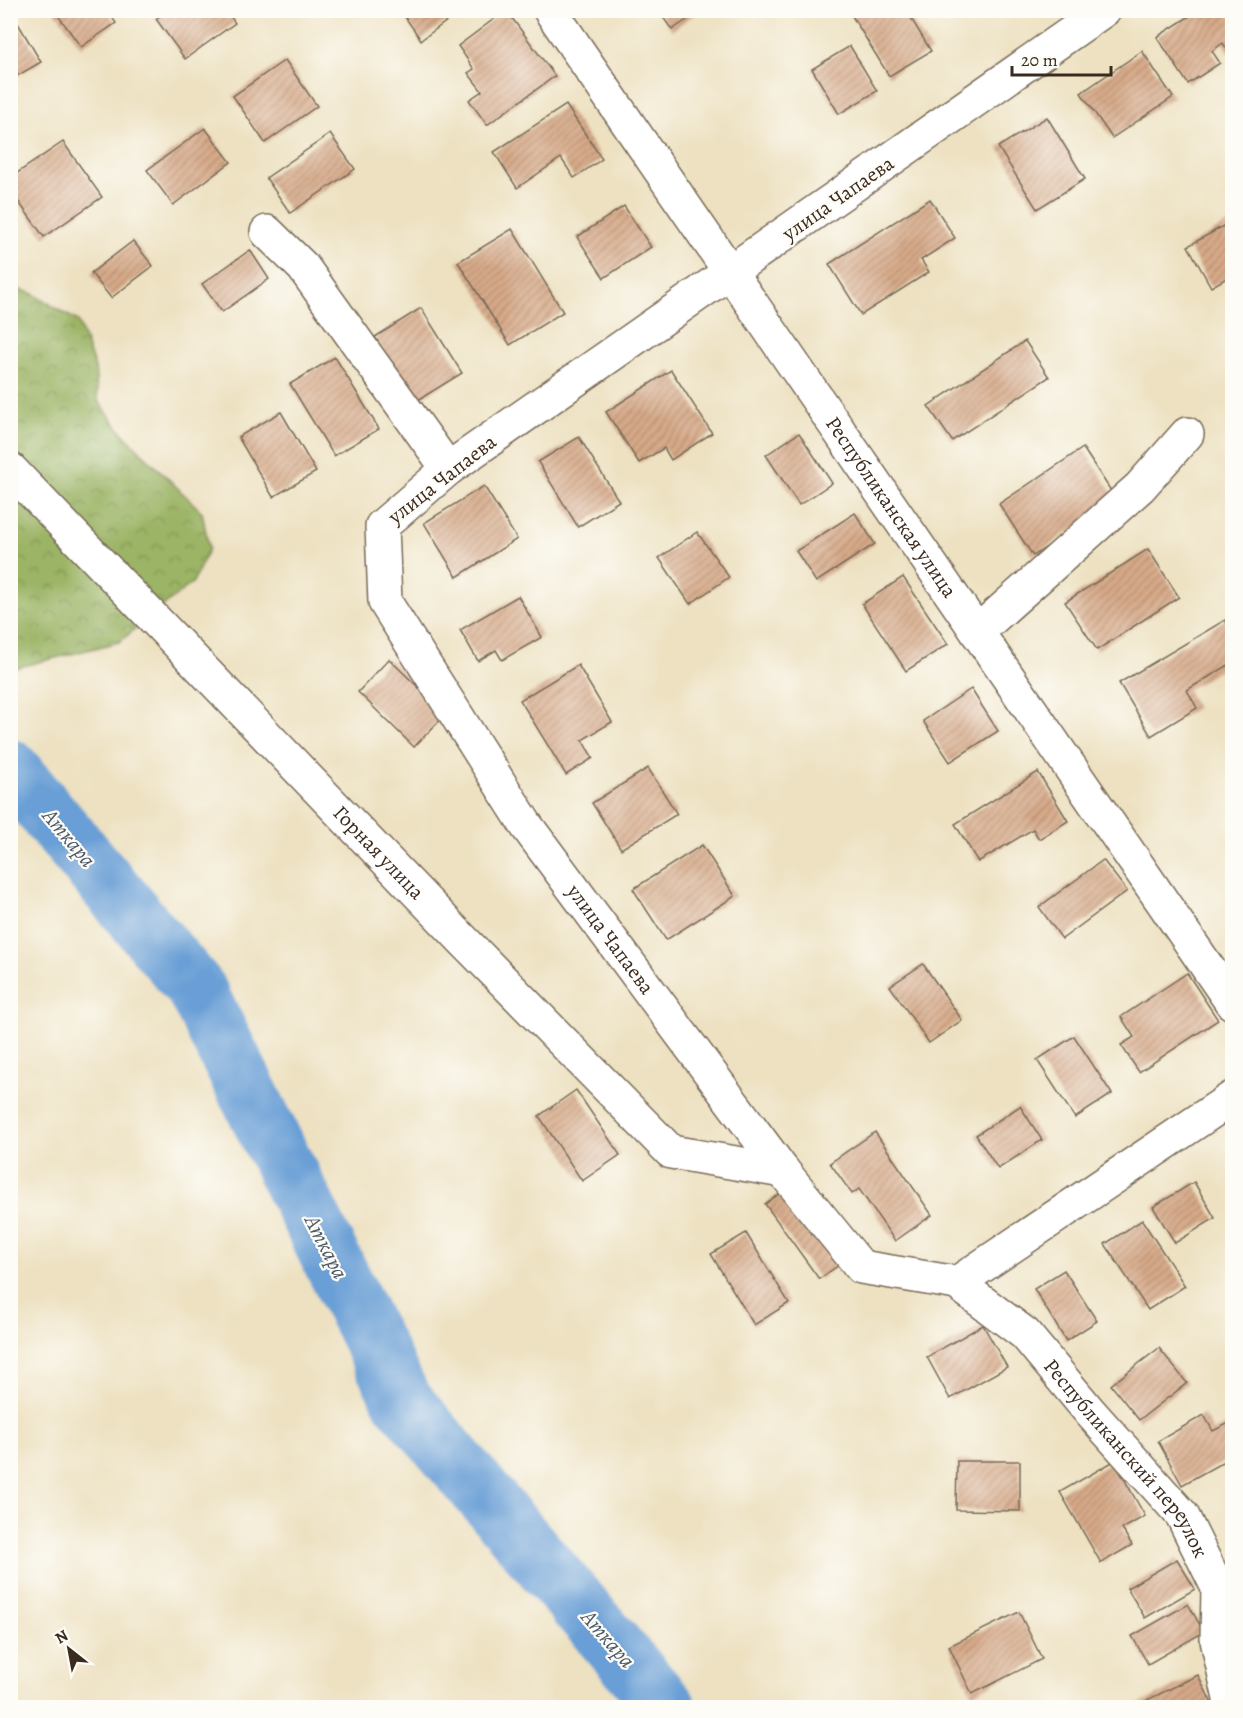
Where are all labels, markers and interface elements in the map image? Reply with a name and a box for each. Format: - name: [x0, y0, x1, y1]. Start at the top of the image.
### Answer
- scale bar: [1012, 39, 1111, 77]
- text: 20 m: [1021, 48, 1058, 72]
- street label: улица Чапаева: [776, 149, 900, 247]
- street label: Республиканская улица: [819, 411, 964, 604]
- street label: улица Чапаева: [381, 428, 502, 531]
- street label: Горная улица: [327, 799, 431, 906]
- water label: Аткара: [35, 801, 103, 874]
- street label: улица Чапаева: [560, 878, 661, 1000]
- water label: Аткара: [297, 1209, 355, 1284]
- street label: Республиканский переулок: [1037, 1353, 1215, 1563]
- water label: Аткара: [574, 1603, 642, 1675]
- north arrow: [39, 1619, 99, 1679]
- text: N: [51, 1624, 73, 1649]

